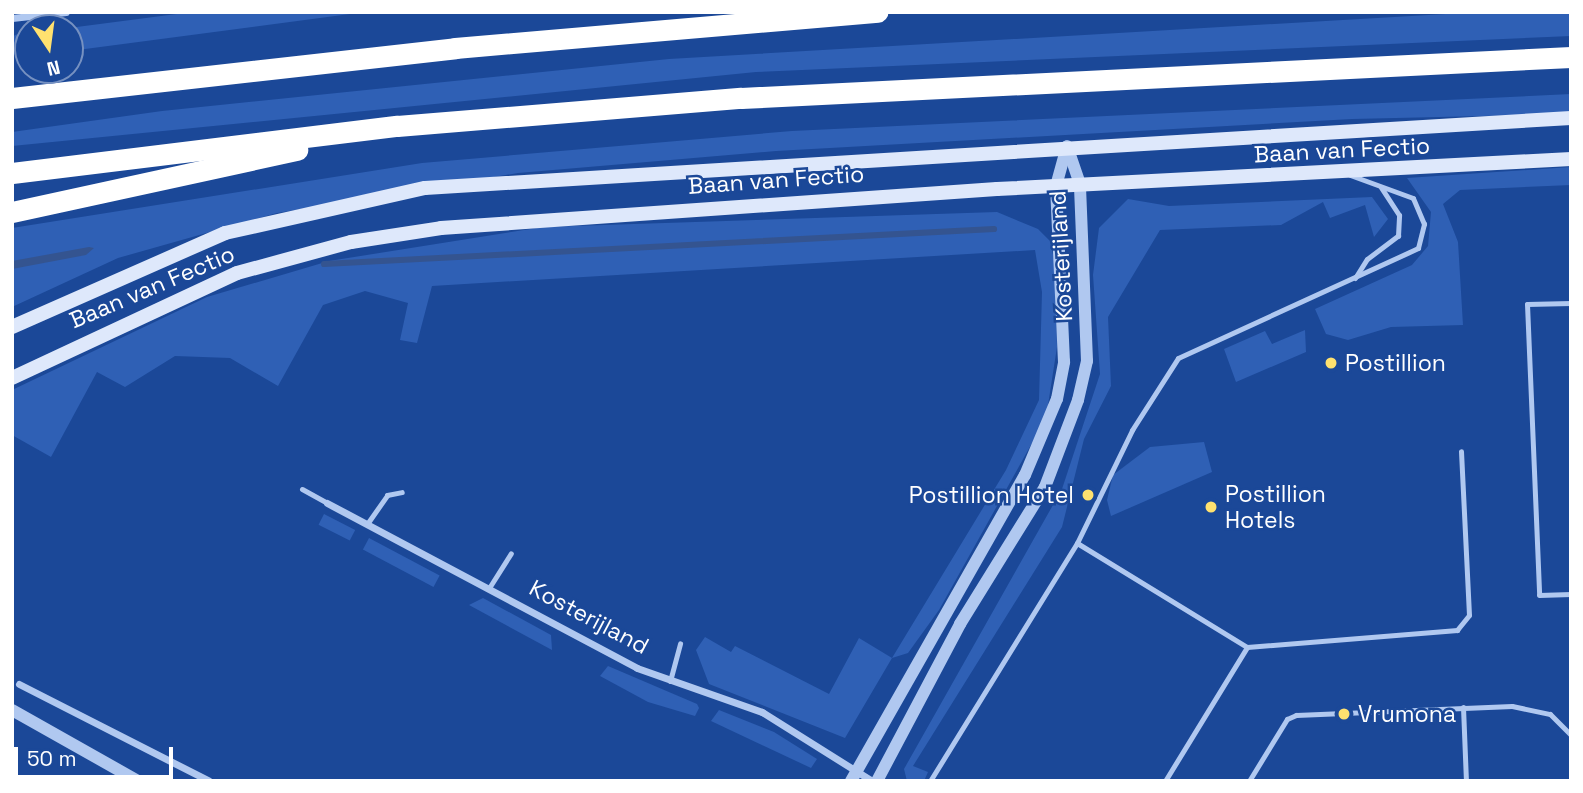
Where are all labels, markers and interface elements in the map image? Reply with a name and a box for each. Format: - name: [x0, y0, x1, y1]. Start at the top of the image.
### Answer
- north arrow: [14, 14, 84, 84]
- text: N: [44, 54, 62, 82]
- street label: Baan van Fectio: [1253, 132, 1431, 168]
- street label: Baan van Fectio: [687, 160, 865, 200]
- street label: Kosterijland: [1044, 190, 1078, 322]
- street label: Baan van Fectio: [65, 240, 239, 334]
- place label: Postillion: [1345, 349, 1446, 377]
- marker: Postillion: [1323, 355, 1339, 371]
- place label: Postillion Hotels: [1225, 480, 1326, 534]
- place label: Postillion Hotel: [909, 481, 1074, 509]
- marker: Postillion Hotel: [1080, 487, 1096, 503]
- marker: Postillion Hotels: [1203, 499, 1219, 515]
- street label: Kosterijland: [525, 574, 653, 660]
- place label: Vrumona: [1358, 700, 1456, 728]
- marker: Vrumona: [1336, 706, 1352, 722]
- scale bar: [18, 734, 177, 778]
- text: 50 m: [27, 745, 77, 772]

